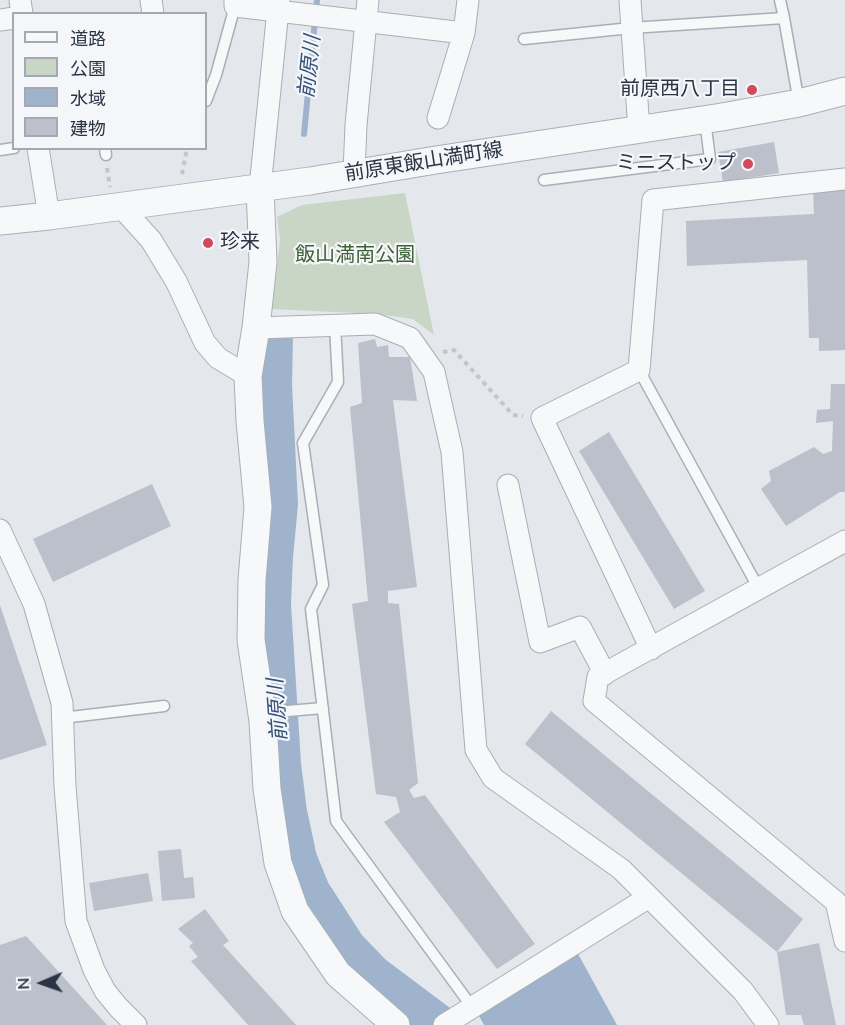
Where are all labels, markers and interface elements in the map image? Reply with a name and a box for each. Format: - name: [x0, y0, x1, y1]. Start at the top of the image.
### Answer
- legend: [12, 12, 207, 150]
- text: 道路: [70, 27, 106, 51]
- water label: 前原川: [295, 34, 327, 100]
- text: 公園: [70, 57, 106, 81]
- place label: 前原西八丁目: [620, 78, 740, 102]
- marker: 前原西八丁目: [745, 83, 759, 97]
- text: 水域: [70, 87, 106, 111]
- text: 建物: [70, 117, 106, 141]
- street label: 前原東飯山満町線: [343, 139, 505, 187]
- place label: ミニストップ: [616, 152, 736, 176]
- marker: ミニストップ: [741, 157, 755, 171]
- place label: 珍来: [220, 231, 260, 255]
- marker: 珍来: [201, 236, 215, 250]
- park label: 飯山満南公園: [295, 244, 415, 268]
- water label: 前原川: [264, 678, 294, 742]
- north arrow: [12, 953, 72, 1013]
- text: N: [13, 977, 35, 990]

